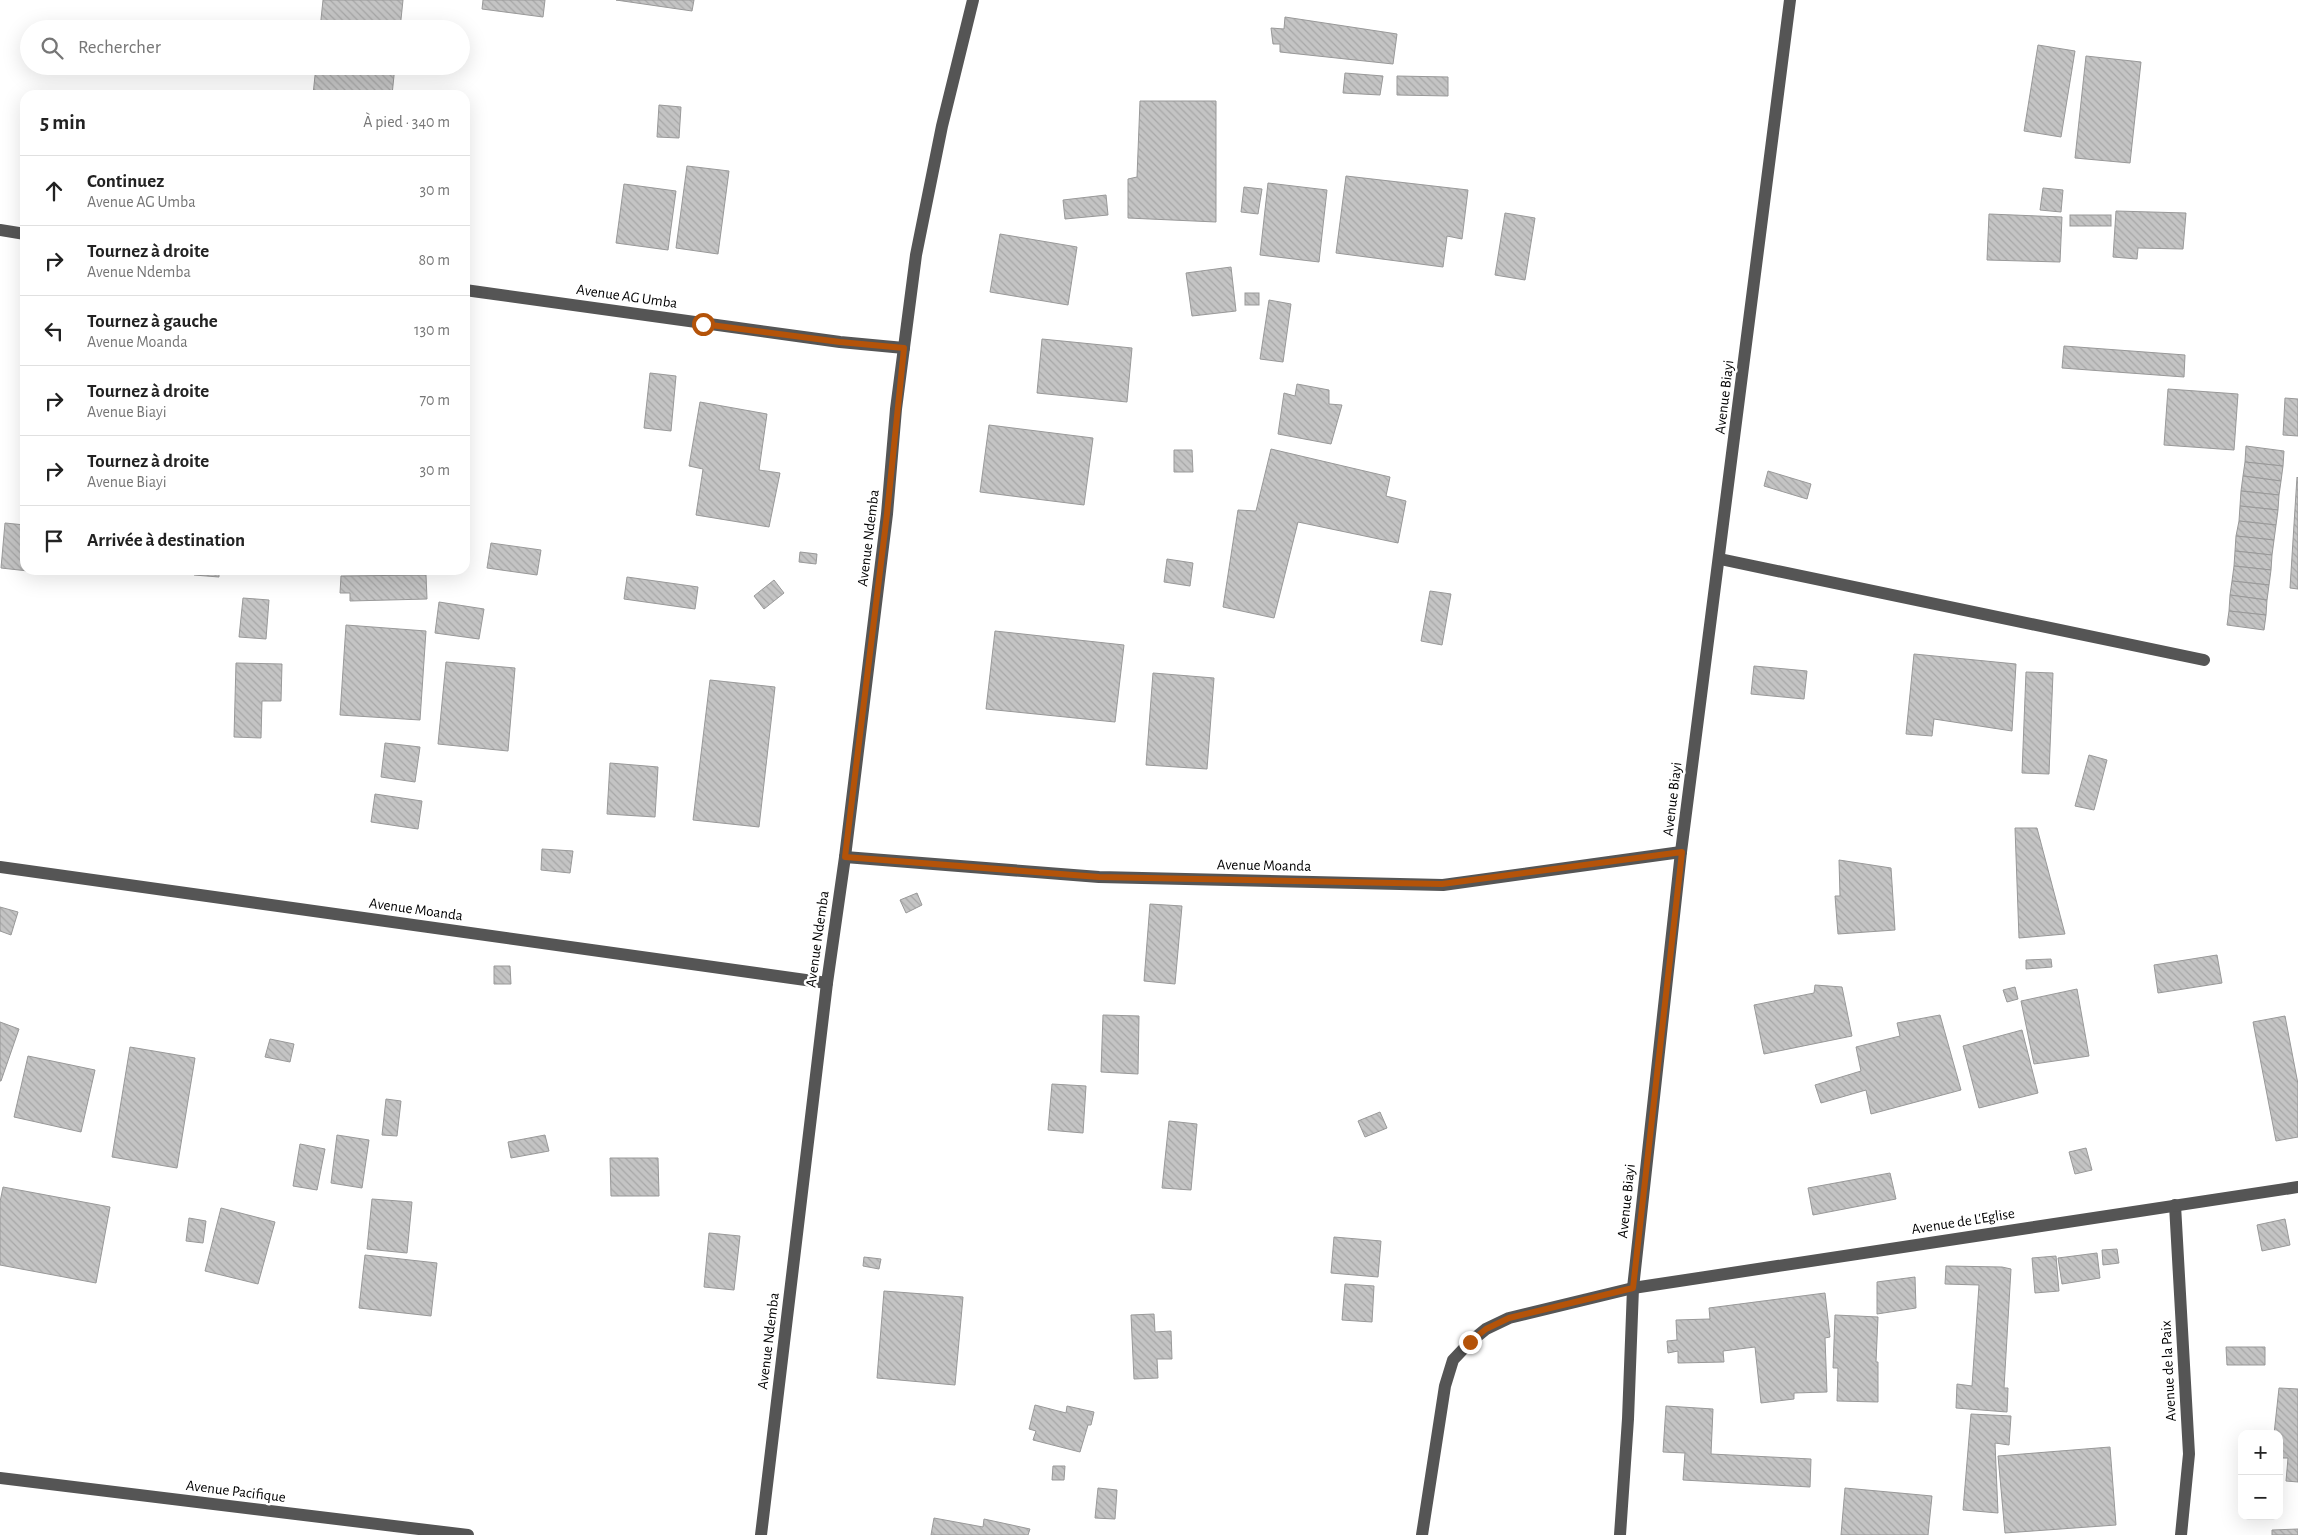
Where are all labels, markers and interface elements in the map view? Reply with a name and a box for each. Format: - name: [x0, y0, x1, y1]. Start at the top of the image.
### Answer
- search box: [20, 20, 470, 75]
- icon: search: [38, 34, 66, 62]
- text: Rechercher: [78, 38, 161, 57]
- text: 5 min: [40, 112, 86, 133]
- text: À pied · 340 m: [363, 114, 450, 130]
- text: Continuez: [87, 172, 164, 191]
- icon: ahead: [40, 177, 68, 205]
- text: 30 m: [420, 182, 450, 198]
- text: Avenue AG Umba: [87, 194, 196, 210]
- text: Tournez à droite: [87, 242, 209, 261]
- icon: right: [40, 247, 68, 275]
- text: 80 m: [419, 252, 450, 268]
- text: Avenue Ndemba: [87, 264, 191, 280]
- street label: Avenue AG Umba: [575, 282, 678, 311]
- text: Tournez à gauche: [87, 312, 218, 331]
- route start: [692, 313, 715, 336]
- icon: left: [40, 317, 68, 345]
- text: 130 m: [414, 322, 450, 338]
- text: Avenue Moanda: [87, 334, 188, 350]
- street label: Avenue Biayi: [1713, 359, 1736, 435]
- text: Tournez à droite: [87, 382, 209, 401]
- icon: right: [40, 387, 68, 415]
- text: 70 m: [419, 392, 450, 408]
- text: Avenue Biayi: [87, 404, 167, 420]
- text: Tournez à droite: [87, 452, 209, 471]
- icon: right: [40, 457, 68, 485]
- text: 30 m: [420, 462, 450, 478]
- text: Avenue Biayi: [87, 474, 167, 490]
- street label: Avenue Ndemba: [855, 489, 882, 587]
- icon: arrive: [40, 527, 68, 555]
- text: Arrivée à destination: [87, 531, 245, 550]
- street label: Avenue Biayi: [1661, 761, 1684, 837]
- street label: Avenue Moanda: [1217, 857, 1311, 874]
- street label: Avenue Ndemba: [803, 890, 832, 988]
- street label: Avenue Moanda: [368, 896, 464, 923]
- street label: Avenue Biayi: [1615, 1163, 1638, 1239]
- street label: Avenue de L'Eglise: [1910, 1206, 2016, 1237]
- street label: Avenue Ndemba: [755, 1292, 782, 1390]
- street label: Avenue de la Paix: [2158, 1320, 2179, 1422]
- route end: [1459, 1331, 1482, 1354]
- map controls: [2238, 1430, 2283, 1520]
- button: +: [2238, 1430, 2283, 1475]
- button: −: [2238, 1475, 2283, 1520]
- street label: Avenue Pacifique: [185, 1478, 287, 1505]

